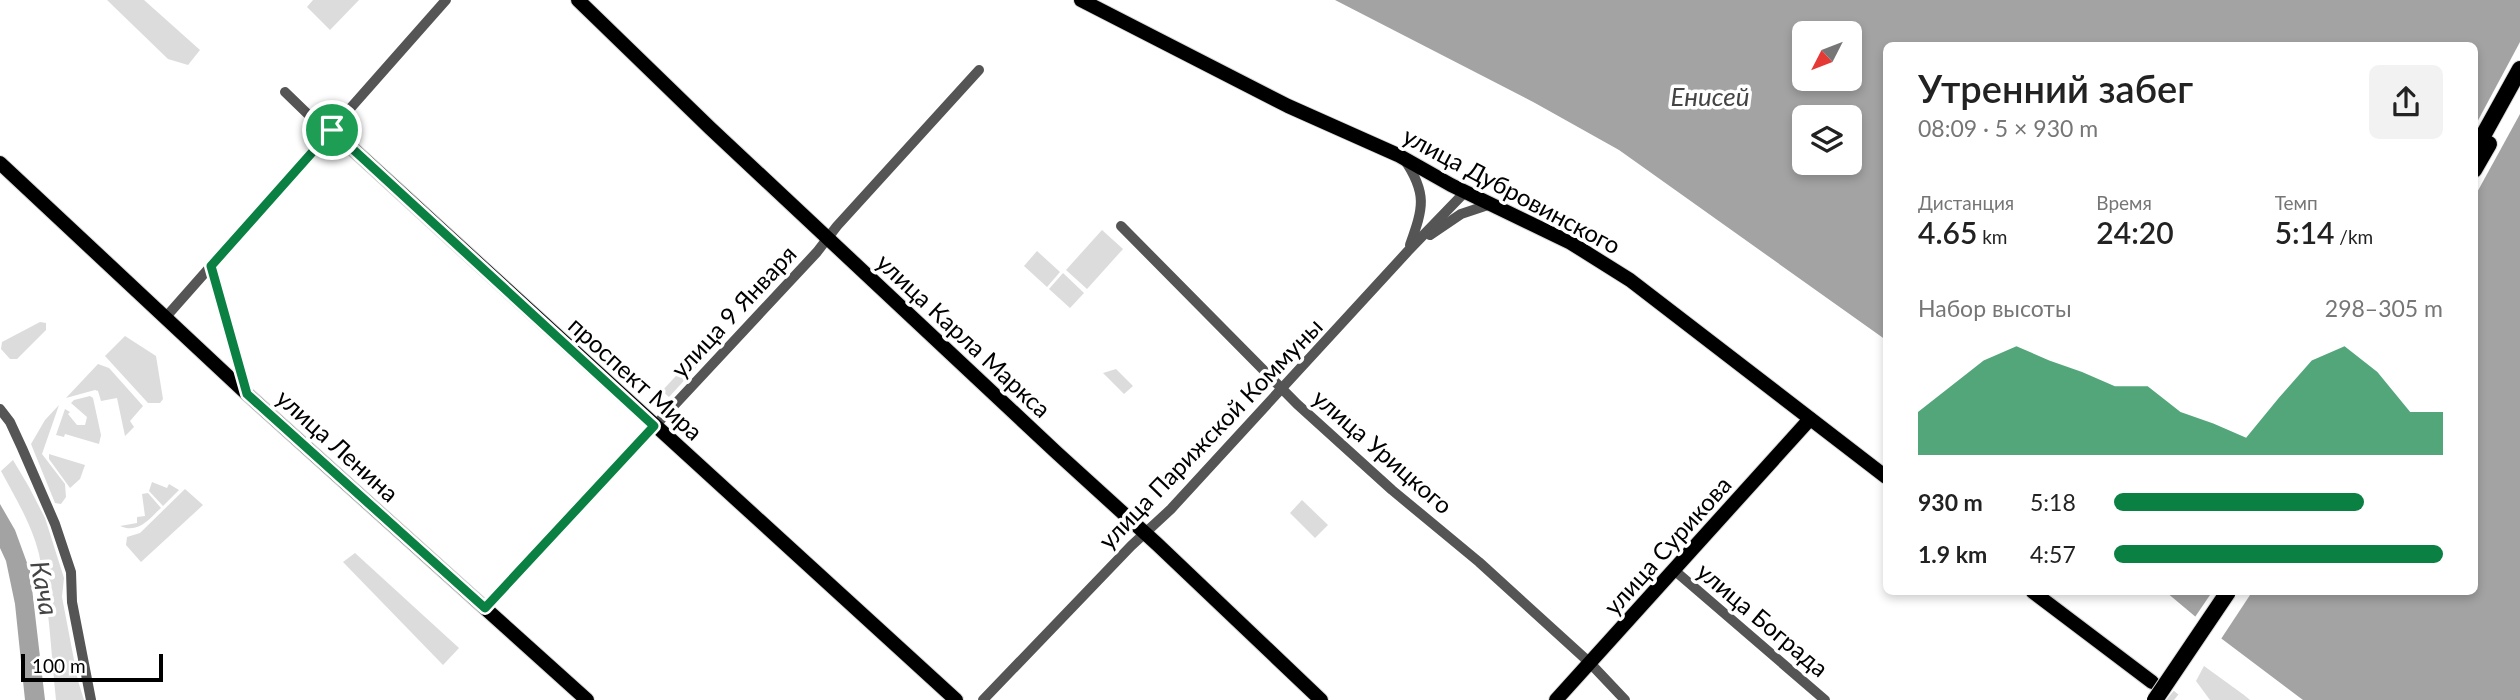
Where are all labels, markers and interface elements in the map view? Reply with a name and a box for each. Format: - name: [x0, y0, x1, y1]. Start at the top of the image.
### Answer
- north arrow: [1792, 21, 1862, 91]
- map controls: [1792, 21, 1862, 175]
- text: Утренний забег: [1918, 65, 2193, 111]
- button: share: [2369, 65, 2443, 139]
- water label: Енисей: [1671, 80, 1749, 112]
- pin: [302, 100, 362, 160]
- button: layers: [1792, 105, 1862, 175]
- icon: arrive: [313, 111, 351, 149]
- text: 08:09 · 5 × 930 m: [1918, 114, 2098, 142]
- street label: улица Дубровинского: [1398, 120, 1626, 260]
- text: Дистанция: [1918, 191, 2014, 214]
- text: Время: [2096, 191, 2152, 214]
- text: Темп: [2275, 191, 2318, 214]
- text: 4.65: [1918, 214, 1977, 250]
- text: 24:20: [2096, 214, 2174, 250]
- text: 5:14: [2275, 214, 2334, 250]
- text: km: [1977, 225, 2007, 248]
- text: /km: [2334, 225, 2373, 248]
- street label: улица 9 Января: [664, 239, 802, 383]
- street label: улица Карла Маркса: [871, 247, 1057, 423]
- text: Набор высоты: [1918, 294, 2072, 322]
- text: 298–305 m: [2325, 294, 2443, 322]
- street label: проспект Мира: [563, 310, 709, 446]
- street label: улица Парижской Коммуны: [1092, 312, 1328, 554]
- street label: улица Ленина: [271, 383, 405, 507]
- street label: улица Урицкого: [1307, 383, 1459, 519]
- street label: улица Сурикова: [1597, 470, 1737, 620]
- text: 930 m: [1918, 488, 1983, 516]
- text: 5:18: [2030, 488, 2076, 516]
- text: 1.9 km: [1918, 540, 1987, 568]
- text: 4:57: [2030, 540, 2076, 568]
- street label: улица Бограда: [1692, 556, 1834, 682]
- water label: Кача: [24, 558, 66, 618]
- scale bar: [21, 651, 163, 683]
- text: 100 m: [32, 654, 86, 677]

